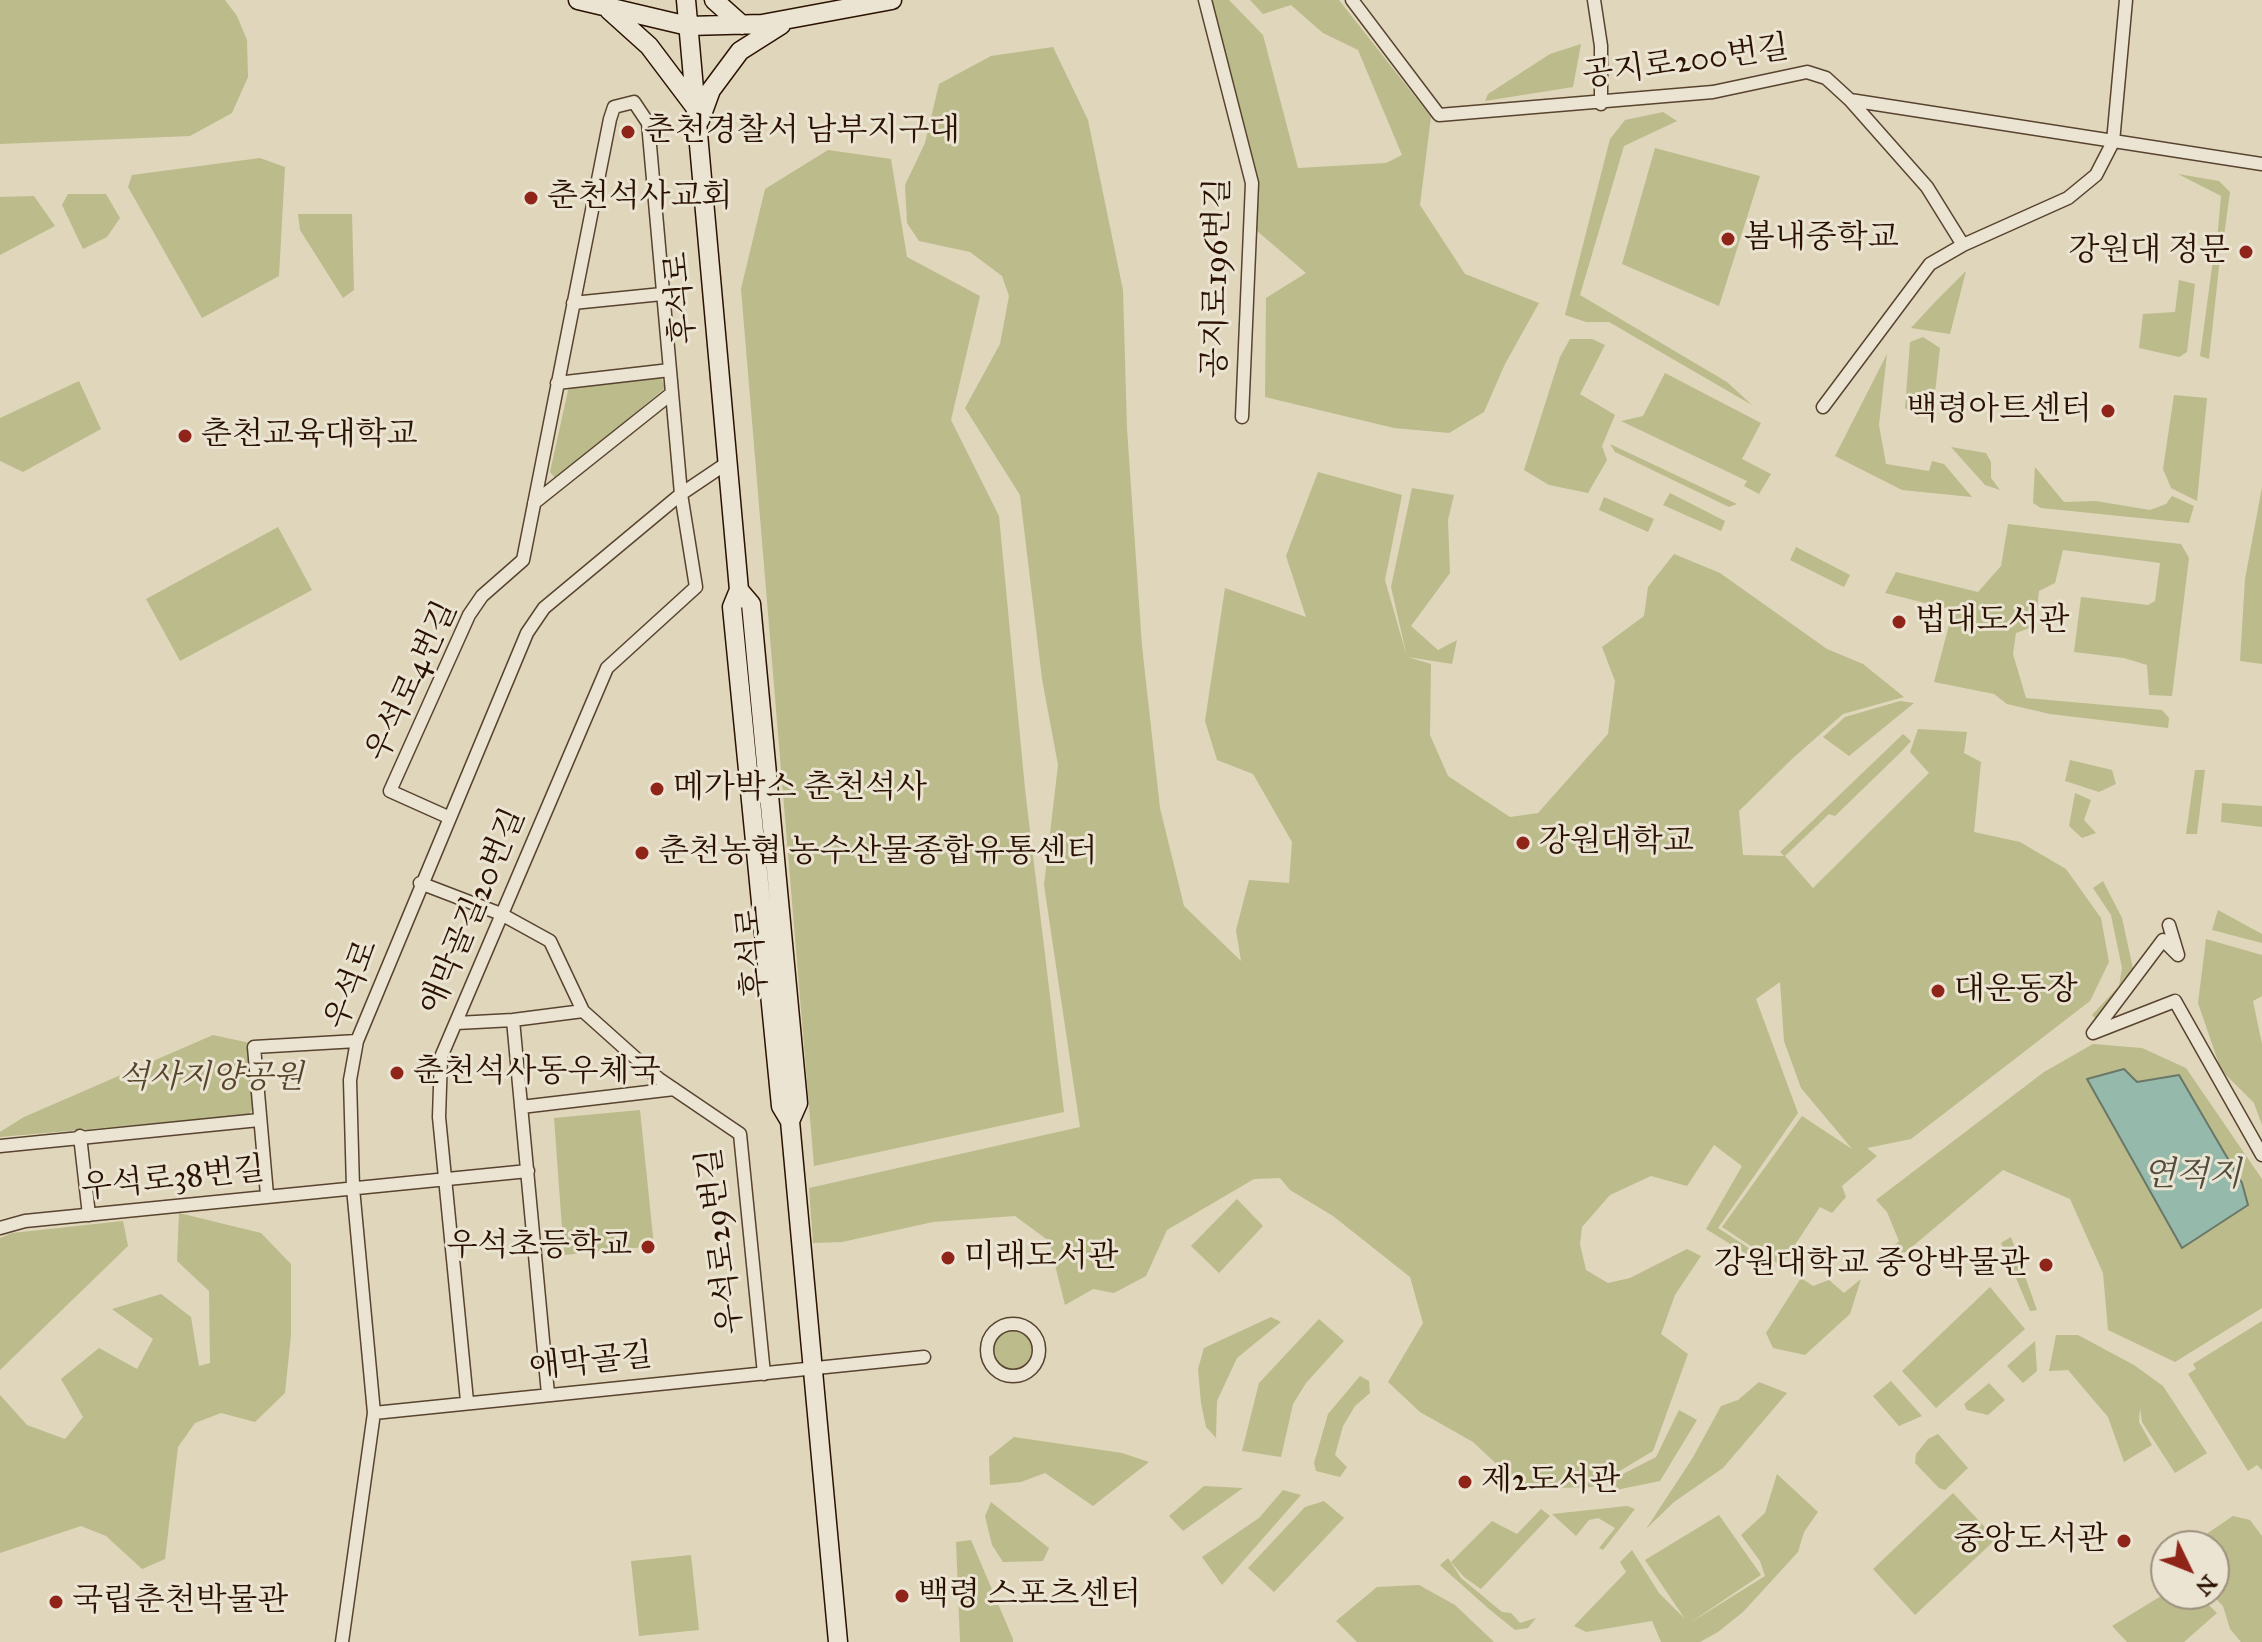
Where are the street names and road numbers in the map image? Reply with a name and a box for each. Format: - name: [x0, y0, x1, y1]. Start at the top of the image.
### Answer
- street label: 공지로200번길: [1581, 30, 1791, 96]
- street label: 공지로196번길: [1197, 177, 1239, 379]
- street label: 후석로: [659, 250, 705, 346]
- street label: 우석로4번길: [359, 596, 467, 768]
- street label: 애막골길20번길: [413, 803, 535, 1021]
- street label: 후석로: [731, 904, 777, 1000]
- street label: 우석로: [318, 935, 388, 1035]
- street label: 우석로29번길: [692, 1146, 752, 1336]
- street label: 우석로38번길: [79, 1151, 267, 1209]
- street label: 애막골길: [528, 1337, 654, 1389]

